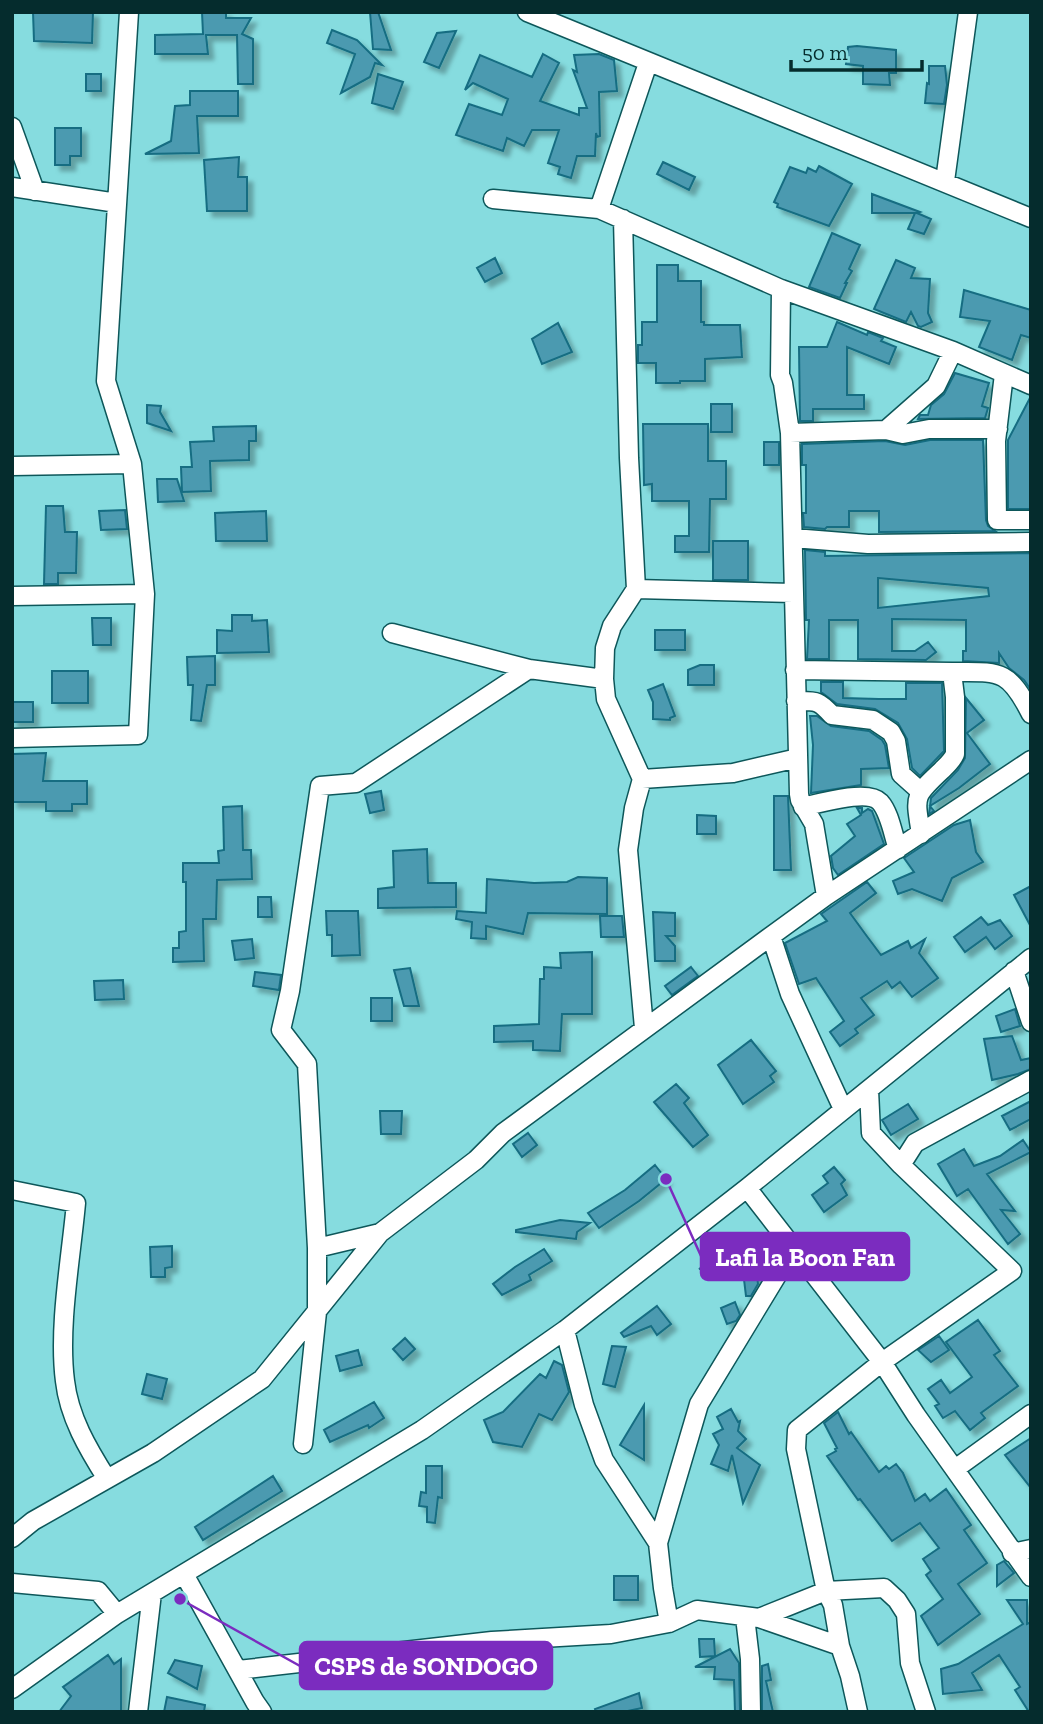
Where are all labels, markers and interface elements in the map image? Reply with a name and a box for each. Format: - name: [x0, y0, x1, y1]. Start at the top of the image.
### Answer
- scale bar: [791, 28, 922, 72]
- text: 50 m: [802, 40, 848, 65]
- callout: Lafi la Boon Fan: [701, 1233, 909, 1280]
- text: Lafi la Boon Fan: [715, 1241, 896, 1273]
- callout: CSPS de SONDOGO: [300, 1642, 552, 1689]
- text: CSPS de SONDOGO: [314, 1650, 538, 1682]

